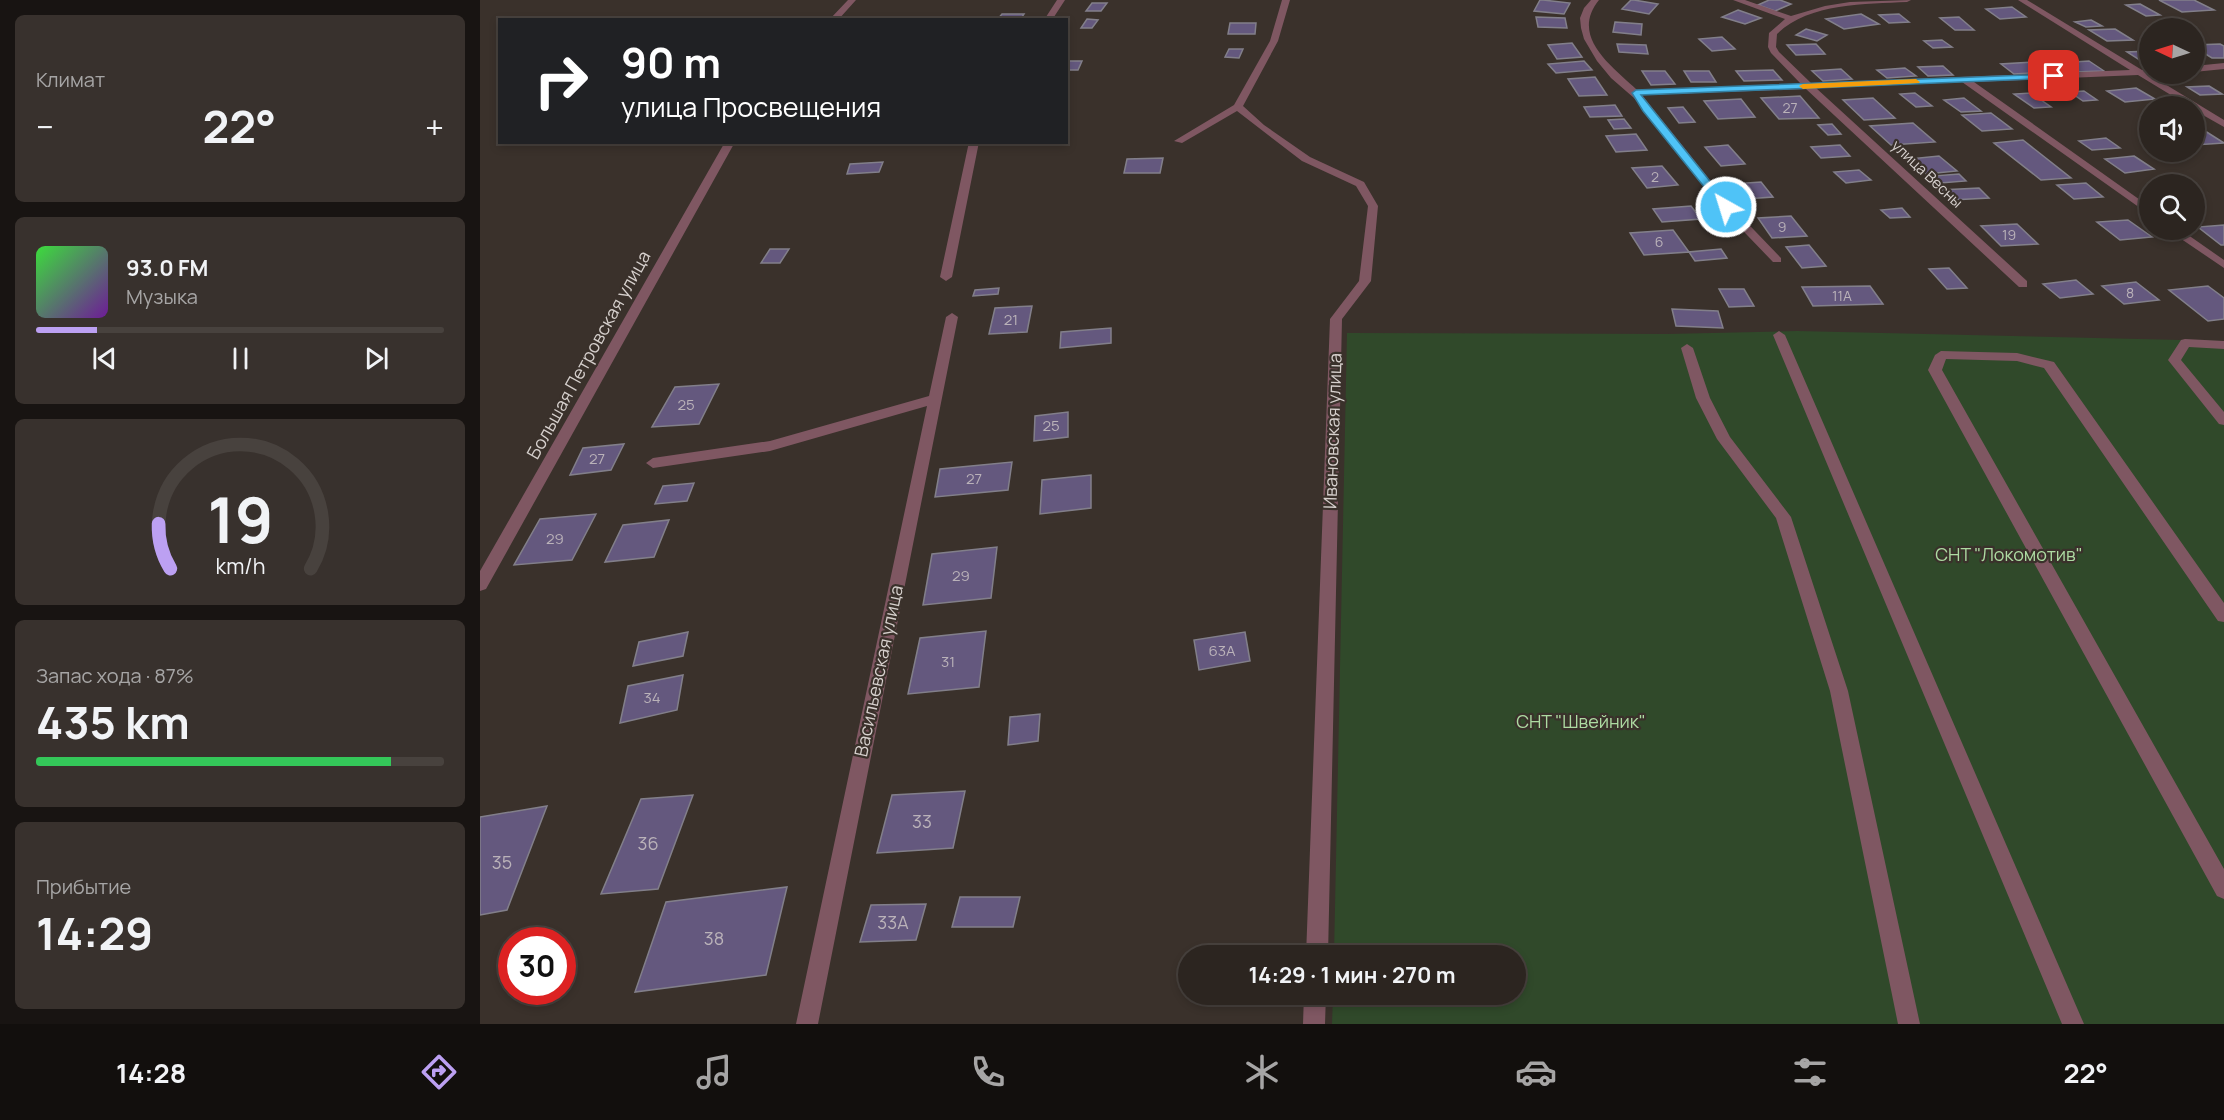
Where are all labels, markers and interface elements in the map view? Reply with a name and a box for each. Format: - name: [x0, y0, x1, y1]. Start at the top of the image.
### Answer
- north arrow: [2139, 18, 2205, 84]
- map controls: [2139, 18, 2205, 240]
- text: 90 m: [621, 33, 721, 91]
- icon: right: [522, 42, 600, 120]
- pin: [2028, 50, 2079, 101]
- icon: arrive: [2037, 59, 2070, 92]
- text: Климат: [36, 66, 105, 93]
- text: улица Просвещения: [621, 88, 881, 125]
- text: 22°: [202, 95, 276, 157]
- button: sound: [2139, 96, 2205, 162]
- house number: 27: [1782, 98, 1798, 117]
- text: −: [36, 104, 54, 149]
- text: +: [425, 104, 444, 149]
- street label: улица Весны: [1887, 135, 1968, 212]
- house number: 2: [1651, 167, 1659, 186]
- button: search: [2139, 174, 2205, 240]
- position arrow: [1694, 175, 1758, 239]
- house number: 9: [1778, 217, 1786, 236]
- house number: 19: [2002, 225, 2016, 244]
- house number: 6: [1655, 232, 1663, 251]
- street label: Большая Петровская улица: [521, 246, 655, 463]
- text: 93.0 FM: [126, 253, 208, 283]
- text: Музыка: [126, 283, 198, 310]
- house number: 8: [2126, 283, 2134, 302]
- house number: 11А: [1832, 286, 1852, 305]
- house number: 21: [1004, 309, 1018, 330]
- icon: previous: [88, 342, 121, 375]
- icon: pause: [224, 342, 257, 375]
- icon: next: [360, 342, 393, 375]
- street label: Ивановская улица: [1317, 353, 1347, 509]
- house number: 25: [677, 394, 695, 415]
- house number: 25: [1042, 415, 1060, 436]
- house number: 27: [589, 448, 605, 469]
- house number: 27: [966, 468, 982, 489]
- text: 19: [207, 476, 273, 562]
- house number: 29: [546, 528, 564, 549]
- park label: СНТ "Локомотив": [1935, 542, 2083, 566]
- text: km/h: [215, 551, 265, 580]
- house number: 29: [952, 565, 970, 586]
- street label: Васильевская улица: [848, 583, 908, 759]
- house number: 63А: [1208, 640, 1236, 661]
- house number: 31: [941, 651, 955, 672]
- text: Запас хода · 87%: [36, 662, 194, 689]
- house number: 34: [643, 687, 661, 708]
- text: 435 km: [36, 691, 190, 753]
- park label: СНТ "Швейник": [1516, 709, 1646, 733]
- house number: 33: [912, 809, 932, 833]
- house number: 36: [637, 831, 659, 855]
- house number: 35: [492, 850, 512, 874]
- text: Прибытие: [36, 873, 131, 900]
- text: 14:29: [36, 902, 153, 964]
- house number: 33А: [877, 910, 909, 934]
- house number: 38: [704, 926, 724, 950]
- speed limit sign: 30: [498, 927, 576, 1005]
- text: 14:29 · 1 мин · 270 m: [1248, 960, 1456, 990]
- icon: directions: [418, 1051, 460, 1093]
- icon: music: [693, 1051, 735, 1093]
- icon: phone: [967, 1051, 1009, 1093]
- icon: climate: [1241, 1051, 1283, 1093]
- icon: car: [1515, 1051, 1557, 1093]
- icon: filters: [1789, 1051, 1831, 1093]
- text: 14:28: [116, 1054, 186, 1091]
- text: 22°: [2064, 1054, 2108, 1091]

